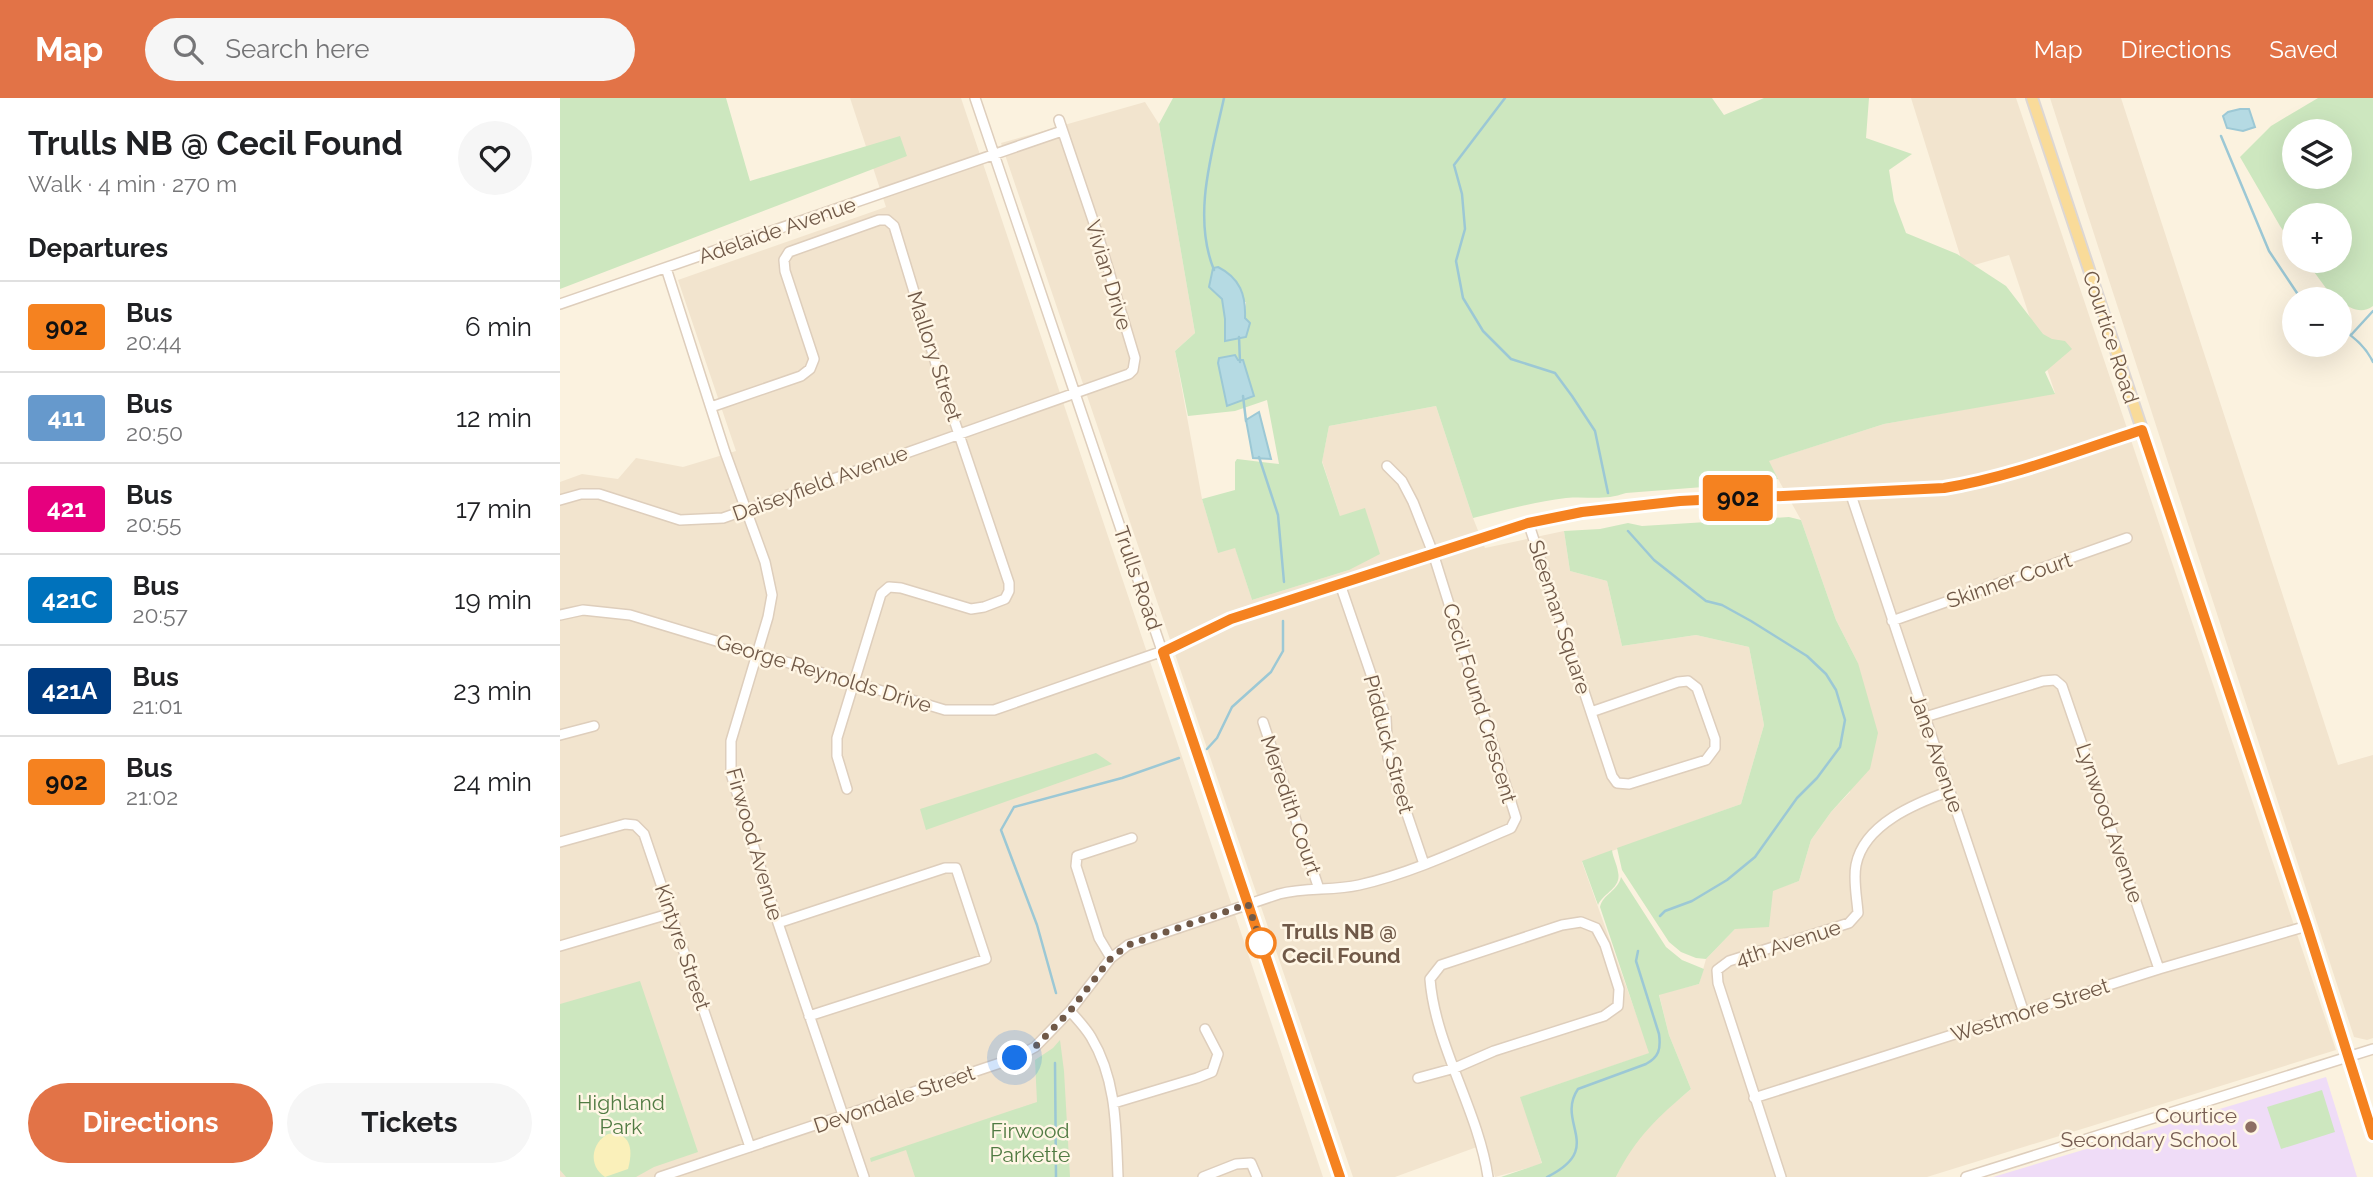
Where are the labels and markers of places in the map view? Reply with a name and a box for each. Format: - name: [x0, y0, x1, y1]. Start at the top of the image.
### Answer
- place label: Trulls NB @ Cecil Found: [1282, 919, 1401, 968]
- marker: Trulls NB @ Cecil Found: [1246, 928, 1276, 958]
- place label: Courtice Secondary School: [2060, 1103, 2237, 1152]
- marker: Courtice Secondary School: [2243, 1119, 2259, 1135]

